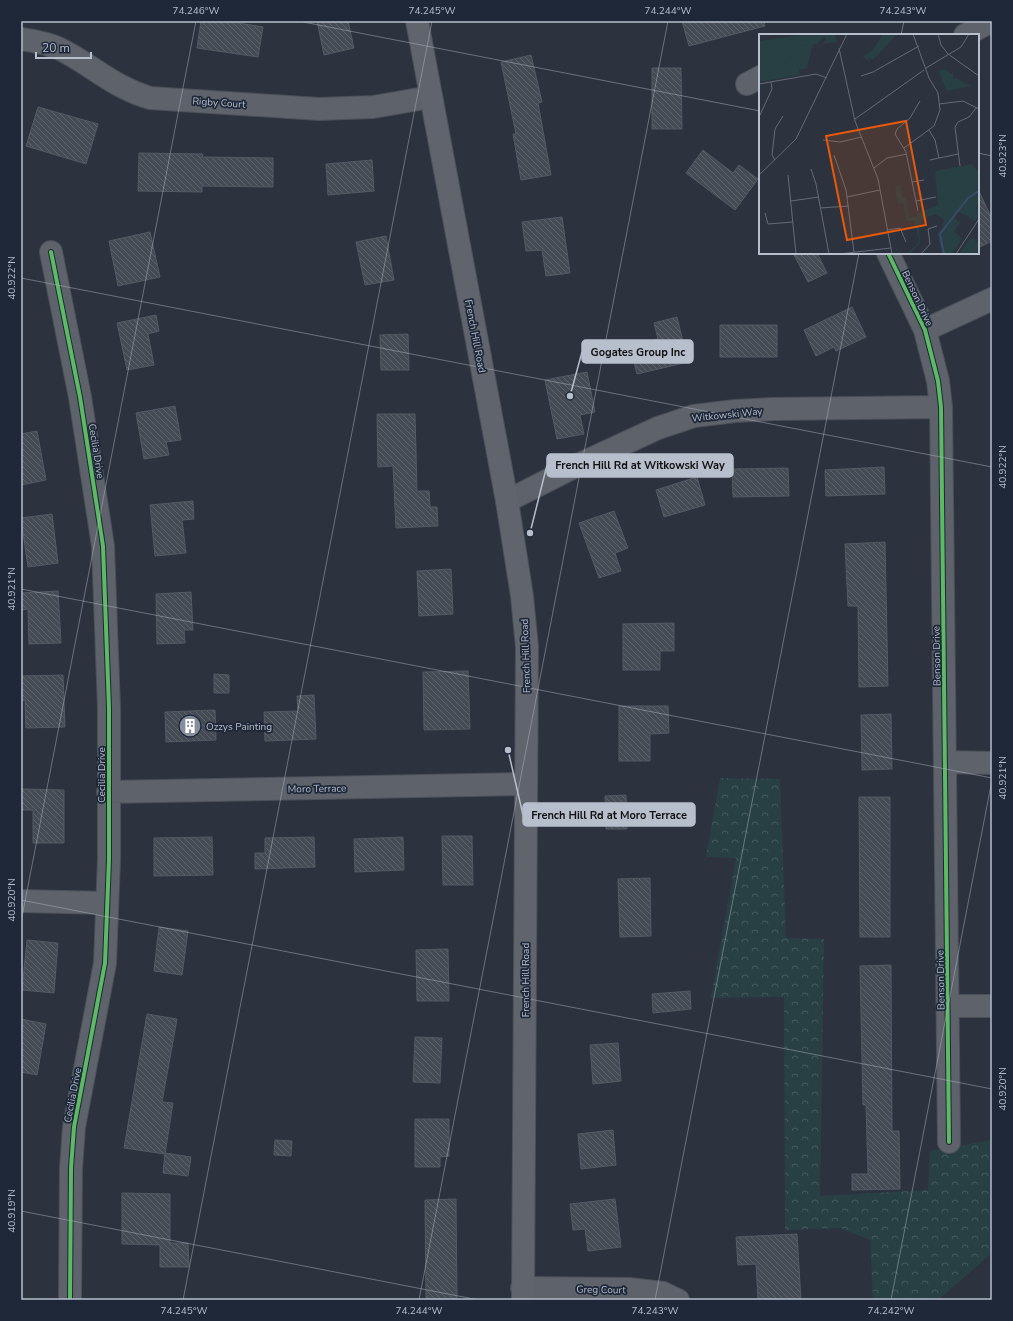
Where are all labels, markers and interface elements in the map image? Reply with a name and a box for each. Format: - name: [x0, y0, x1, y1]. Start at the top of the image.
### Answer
- text: 74.246°W: [172, 4, 220, 18]
- text: 74.245°W: [408, 4, 456, 18]
- text: 74.244°W: [644, 4, 692, 18]
- text: 74.243°W: [879, 4, 927, 18]
- scale bar: [36, 34, 91, 60]
- inset map: [759, 34, 979, 254]
- text: 20 m: [42, 40, 70, 56]
- street label: Rigby Court: [192, 94, 246, 112]
- text: 40.923°N: [996, 134, 1010, 178]
- text: 40.922°N: [5, 256, 19, 300]
- street label: Benson Drive: [898, 268, 936, 329]
- street label: French Hill Road: [461, 298, 489, 374]
- callout: Gogates Group Inc: [582, 340, 693, 363]
- text: Gogates Group Inc: [591, 345, 686, 360]
- street label: Witkowski Way: [691, 404, 764, 426]
- street label: Cecilia Drive: [85, 423, 107, 480]
- text: 40.922°N: [996, 445, 1010, 489]
- callout: French Hill Rd at Witkowski Way: [547, 454, 733, 477]
- text: French Hill Rd at Witkowski Way: [555, 458, 725, 473]
- text: 40.921°N: [5, 567, 19, 611]
- street label: French Hill Road: [518, 618, 534, 693]
- street label: Benson Drive: [929, 626, 945, 686]
- building icon: Ozzys Painting: [177, 713, 203, 739]
- place label: Ozzys Painting: [206, 720, 272, 734]
- street label: Cecilia Drive: [95, 747, 109, 803]
- text: 40.921°N: [996, 756, 1010, 800]
- street label: Moro Terrace: [288, 781, 346, 797]
- callout: French Hill Rd at Moro Terrace: [523, 803, 695, 826]
- text: French Hill Rd at Moro Terrace: [531, 808, 687, 823]
- text: 40.920°N: [5, 878, 19, 922]
- street label: French Hill Road: [519, 943, 533, 1017]
- street label: Benson Drive: [933, 950, 949, 1010]
- street label: Cecilia Drive: [61, 1067, 85, 1124]
- text: 40.920°N: [996, 1067, 1010, 1111]
- text: 40.919°N: [5, 1189, 19, 1233]
- street label: Greg Court: [576, 1283, 626, 1297]
- text: 74.245°W: [160, 1304, 208, 1318]
- text: 74.244°W: [395, 1304, 443, 1318]
- text: 74.243°W: [631, 1304, 679, 1318]
- text: 74.242°W: [867, 1304, 915, 1318]

